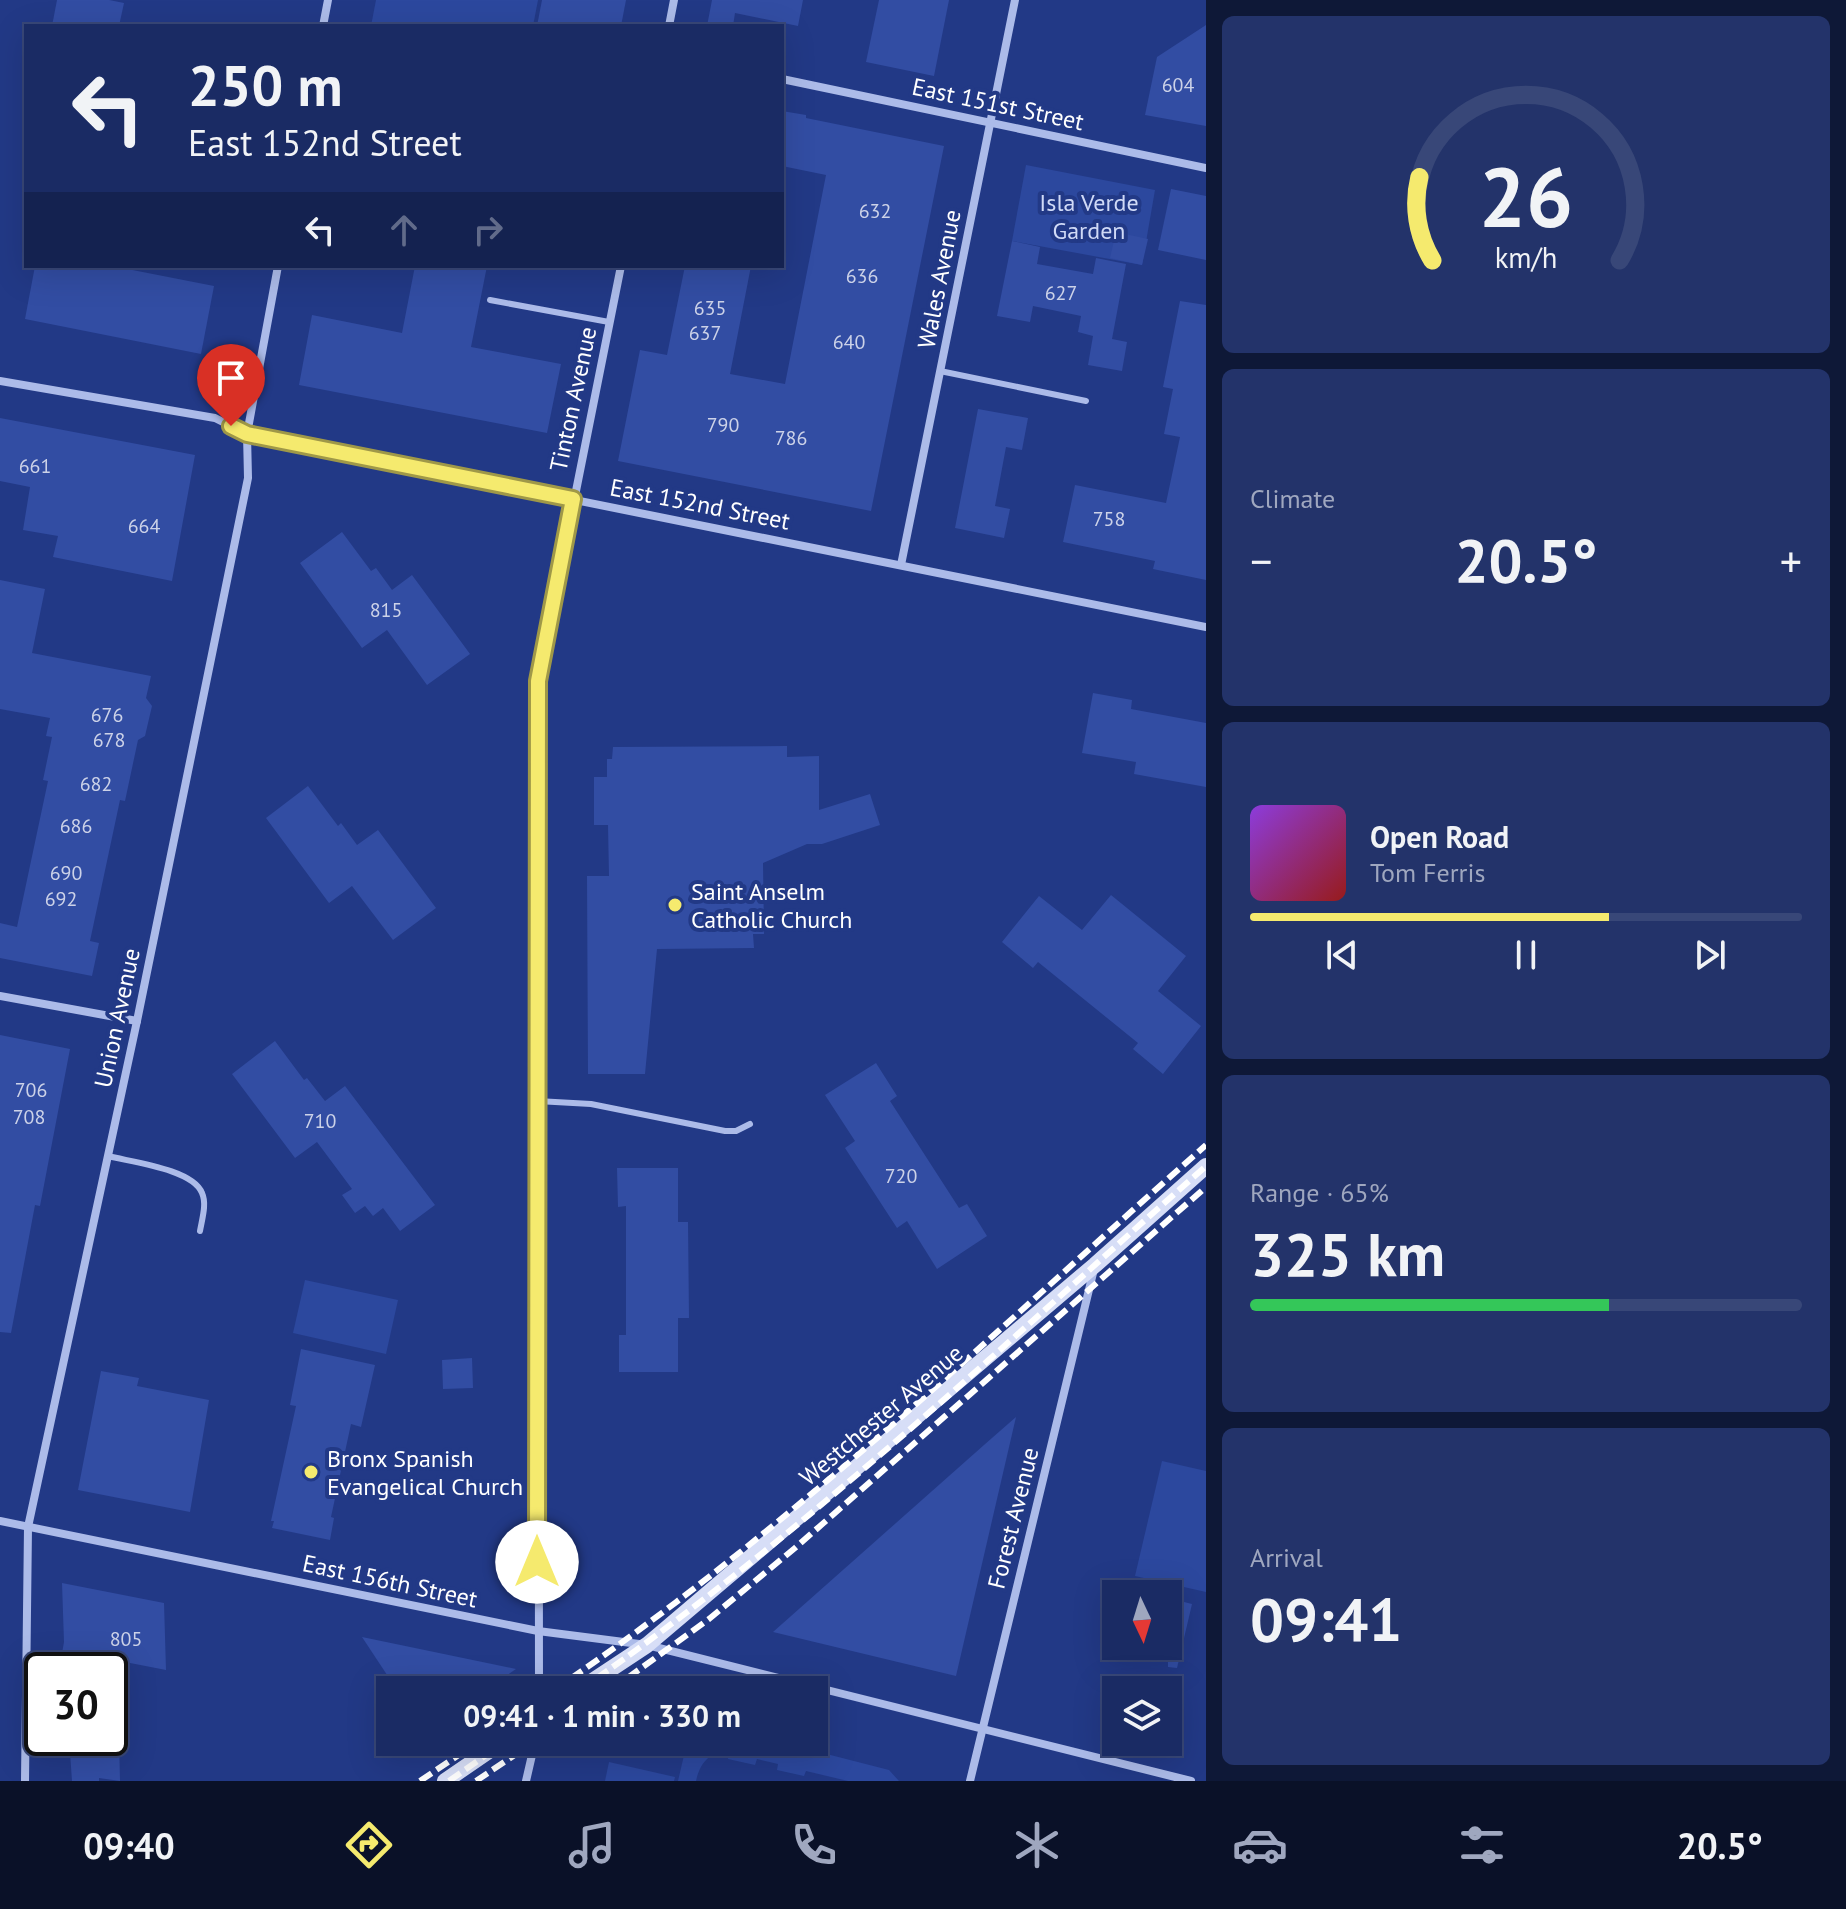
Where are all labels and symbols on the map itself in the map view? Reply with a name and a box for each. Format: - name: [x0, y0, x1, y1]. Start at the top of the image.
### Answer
- street label: East 151st Street: [909, 71, 1087, 137]
- house number: 604: [1162, 72, 1194, 98]
- park label: Isla Verde Garden: [1039, 187, 1139, 246]
- house number: 632: [859, 198, 891, 224]
- street label: Wales Avenue: [910, 207, 968, 351]
- house number: 636: [846, 263, 878, 289]
- house number: 627: [1045, 280, 1077, 306]
- house number: 635: [694, 295, 726, 321]
- house number: 637: [689, 320, 721, 346]
- street label: Tinton Avenue: [543, 324, 603, 474]
- house number: 640: [833, 329, 865, 355]
- pin: [197, 344, 265, 426]
- house number: 790: [707, 412, 739, 438]
- house number: 786: [775, 425, 807, 451]
- house number: 661: [19, 453, 51, 479]
- street label: East 152nd Street: [608, 471, 792, 537]
- house number: 758: [1093, 506, 1125, 532]
- house number: 664: [128, 513, 160, 539]
- house number: 815: [370, 597, 402, 623]
- house number: 676: [91, 702, 123, 728]
- house number: 678: [93, 727, 125, 753]
- house number: 682: [80, 771, 112, 797]
- house number: 686: [60, 813, 92, 839]
- house number: 690: [50, 860, 82, 886]
- place label: Saint Anselm Catholic Church: [691, 876, 852, 935]
- house number: 692: [45, 886, 77, 912]
- marker: Saint Anselm Catholic Church: [666, 896, 684, 914]
- street label: Union Avenue: [87, 945, 147, 1091]
- house number: 706: [15, 1077, 47, 1103]
- house number: 708: [13, 1104, 45, 1130]
- house number: 710: [304, 1108, 336, 1134]
- house number: 720: [885, 1163, 917, 1189]
- street label: Westchester Avenue: [793, 1338, 969, 1492]
- place label: Bronx Spanish Evangelical Church: [327, 1443, 523, 1502]
- street label: Forest Avenue: [980, 1444, 1046, 1592]
- marker: Bronx Spanish Evangelical Church: [302, 1463, 320, 1481]
- position arrow: [495, 1520, 579, 1604]
- street label: East 156th Street: [300, 1547, 480, 1615]
- north arrow: [1102, 1580, 1182, 1660]
- house number: 805: [110, 1626, 142, 1652]
- speed limit sign: 30: [24, 1652, 128, 1756]

